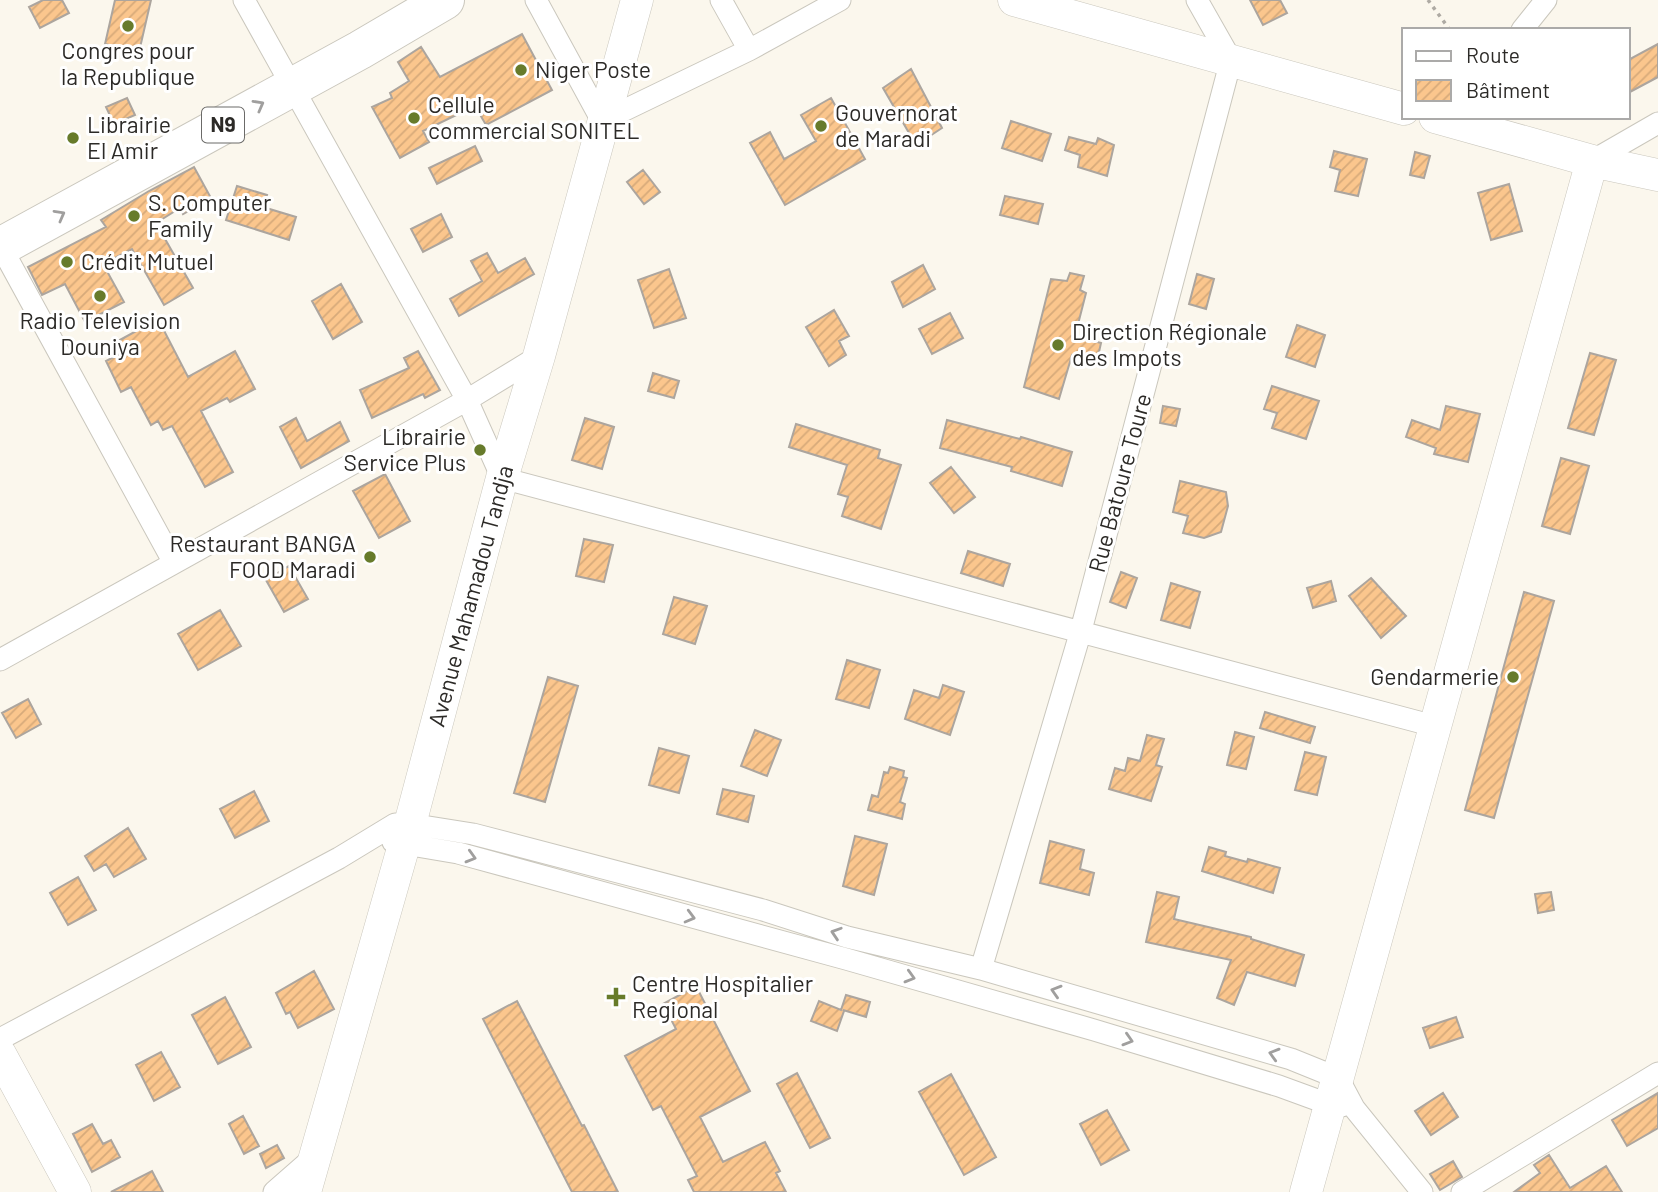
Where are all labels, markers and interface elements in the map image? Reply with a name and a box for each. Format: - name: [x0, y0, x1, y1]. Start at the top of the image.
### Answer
- marker: Congres pour la Republique: [120, 18, 136, 34]
- legend: [1402, 28, 1630, 119]
- place label: Congres pour la Republique: [61, 36, 195, 90]
- text: Route: [1466, 42, 1520, 67]
- place label: Niger Poste: [535, 55, 651, 83]
- marker: Niger Poste: [513, 62, 529, 78]
- text: Bâtiment: [1466, 77, 1550, 102]
- place label: Cellule commercial SONITEL: [428, 90, 640, 144]
- place label: Gouvernorat de Maradi: [835, 98, 958, 152]
- one-way arrow: [252, 100, 265, 113]
- road number: N9: [202, 108, 244, 142]
- place label: Librairie El Amir: [87, 110, 171, 164]
- marker: Cellule commercial SONITEL: [406, 110, 422, 126]
- marker: Gouvernorat de Maradi: [813, 118, 829, 134]
- marker: Librairie El Amir: [65, 130, 81, 146]
- place label: S. Computer Family: [148, 188, 272, 242]
- marker: S. Computer Family: [126, 208, 142, 224]
- one-way arrow: [53, 209, 65, 223]
- place label: Crédit Mutuel: [81, 247, 214, 275]
- marker: Crédit Mutuel: [59, 254, 75, 270]
- marker: Radio Television Douniya: [92, 288, 108, 304]
- place label: Radio Television Douniya: [19, 306, 181, 360]
- place label: Direction Régionale des Impots: [1072, 317, 1267, 371]
- marker: Direction Régionale des Impots: [1050, 337, 1066, 353]
- street label: Rue Batoure Toure: [1082, 390, 1156, 575]
- place label: Librairie Service Plus: [343, 422, 466, 476]
- marker: Librairie Service Plus: [472, 442, 488, 458]
- street label: Avenue Mahamadou Tandja: [422, 462, 518, 730]
- place label: Restaurant BANGA FOOD Maradi: [170, 529, 356, 583]
- marker: Restaurant BANGA FOOD Maradi: [362, 549, 378, 565]
- place label: Gendarmerie: [1370, 662, 1499, 690]
- marker: Gendarmerie: [1505, 669, 1521, 685]
- one-way arrow: [465, 848, 477, 863]
- one-way arrow: [684, 909, 696, 923]
- one-way arrow: [830, 927, 842, 942]
- place label: Centre Hospitalier Regional: [632, 969, 814, 1023]
- one-way arrow: [903, 969, 915, 983]
- one-way arrow: [1050, 985, 1062, 1000]
- marker: Centre Hospitalier Regional: [606, 987, 626, 1007]
- one-way arrow: [1122, 1032, 1134, 1047]
- one-way arrow: [1269, 1048, 1281, 1063]

